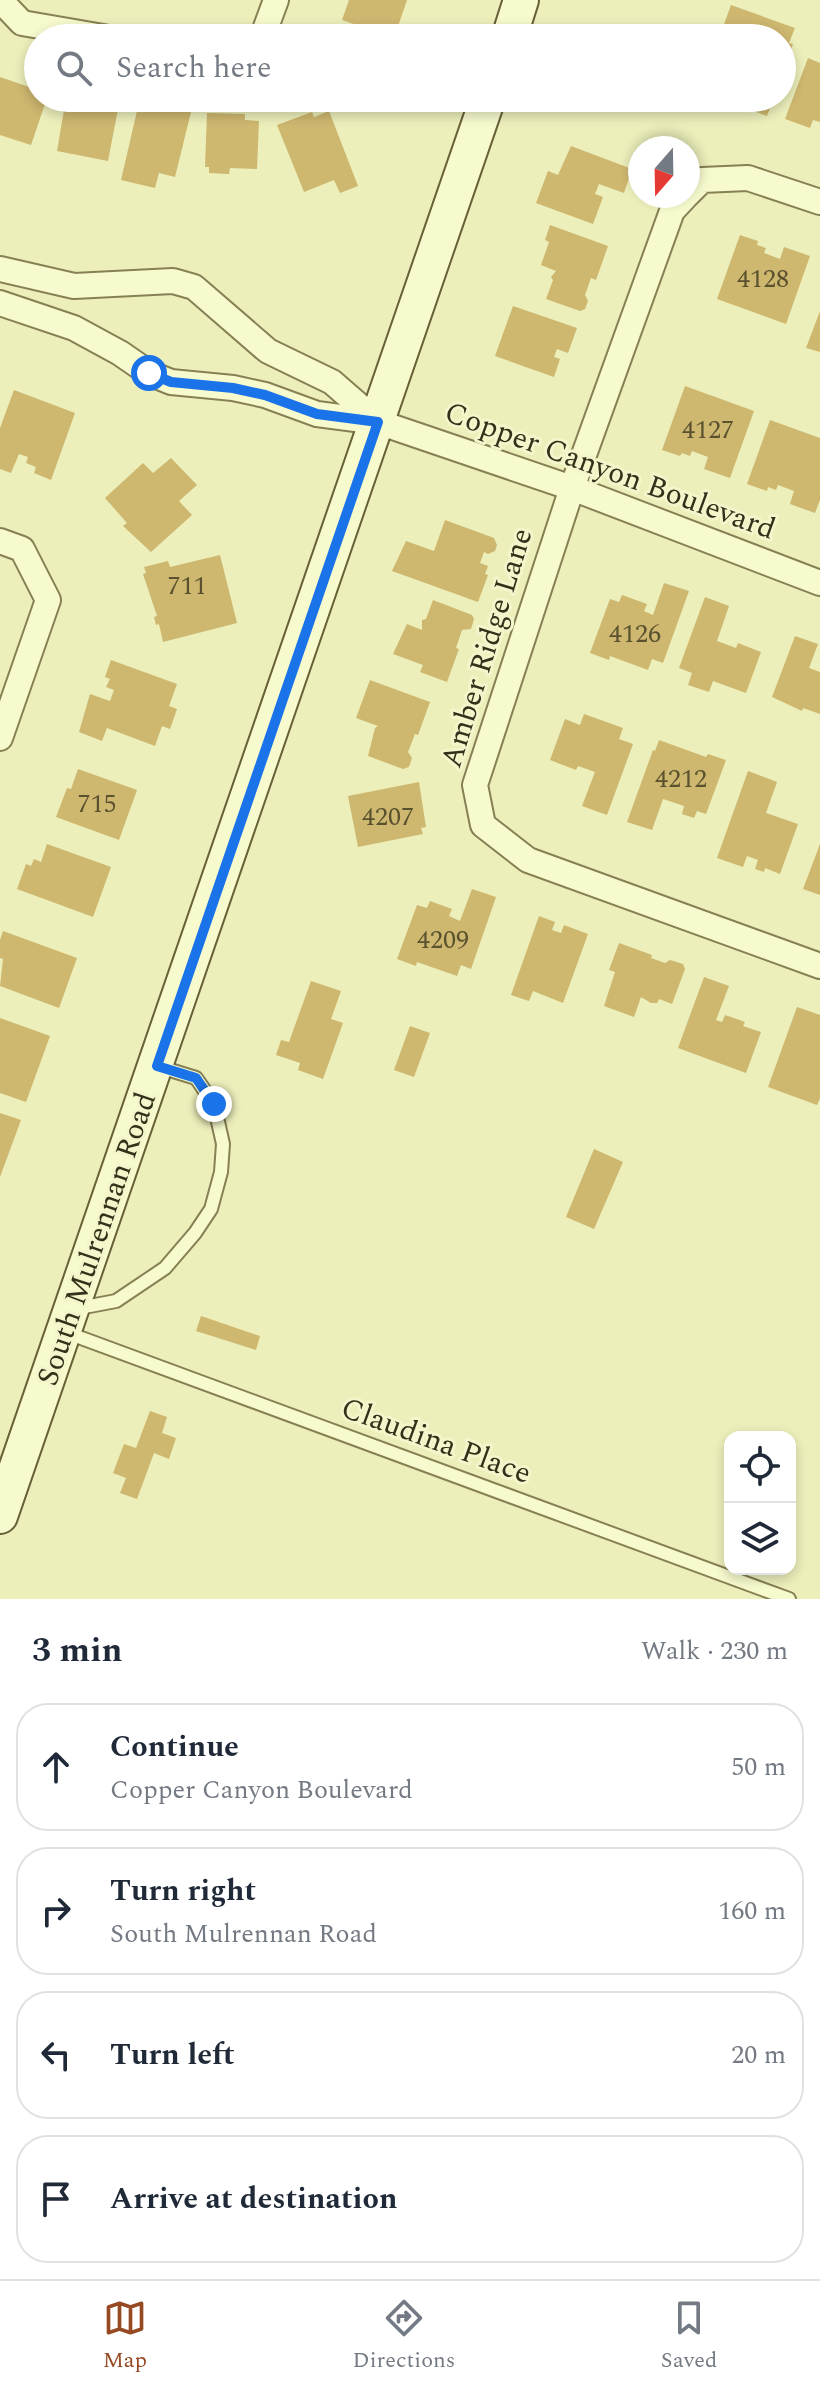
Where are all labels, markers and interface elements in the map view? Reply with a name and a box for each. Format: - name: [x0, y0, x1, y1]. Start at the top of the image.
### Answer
- search box: [24, 24, 796, 112]
- text: Search here: [116, 45, 272, 91]
- icon: search: [52, 46, 96, 90]
- north arrow: [628, 136, 700, 208]
- house number: 4128: [737, 259, 789, 299]
- route start: [131, 355, 167, 391]
- street label: Copper Canyon Boulevard: [438, 390, 782, 552]
- house number: 4127: [682, 410, 734, 450]
- street label: Amber Ridge Lane: [429, 522, 545, 774]
- house number: 711: [167, 566, 207, 606]
- house number: 4126: [609, 614, 661, 654]
- house number: 4212: [655, 759, 707, 799]
- house number: 715: [77, 784, 117, 824]
- house number: 4207: [362, 797, 414, 837]
- house number: 4209: [417, 920, 469, 960]
- street label: South Mulrennan Road: [25, 1086, 169, 1392]
- route end: [196, 1086, 232, 1122]
- street label: Claudina Place: [335, 1385, 537, 1497]
- map controls: [724, 1431, 796, 1575]
- button: locate: [724, 1431, 796, 1503]
- button: layers: [724, 1503, 796, 1575]
- text: 3 min: [32, 1625, 122, 1677]
- text: Walk · 230 m: [641, 1631, 788, 1671]
- text: Continue: [110, 1724, 239, 1770]
- icon: ahead: [34, 1745, 78, 1789]
- text: 50 m: [731, 1747, 786, 1787]
- text: Copper Canyon Boulevard: [110, 1770, 413, 1810]
- text: Turn right: [110, 1868, 256, 1914]
- icon: right: [34, 1889, 78, 1933]
- text: 160 m: [718, 1891, 786, 1931]
- text: South Mulrennan Road: [110, 1914, 377, 1954]
- text: Turn left: [110, 2032, 235, 2078]
- icon: left: [34, 2033, 78, 2077]
- text: 20 m: [731, 2035, 786, 2075]
- text: Arrive at destination: [110, 2176, 397, 2222]
- icon: arrive: [34, 2177, 78, 2221]
- tab: Map: [103, 2296, 147, 2377]
- tab: Directions: [353, 2296, 455, 2377]
- tab: Saved: [661, 2296, 717, 2377]

